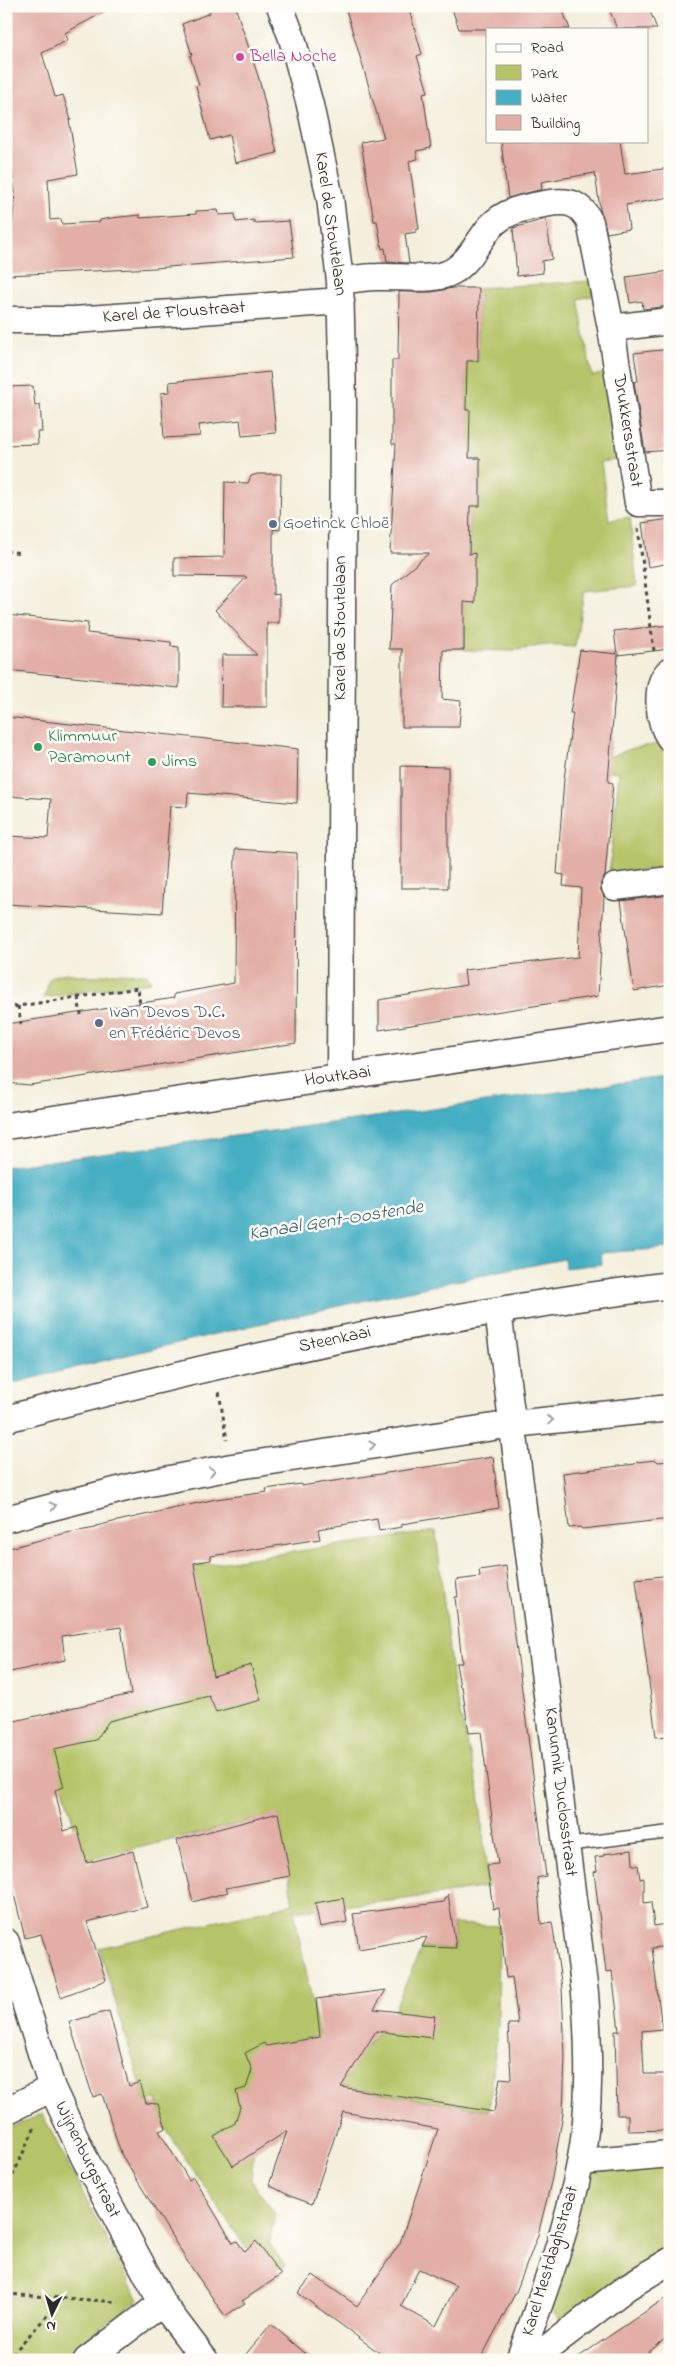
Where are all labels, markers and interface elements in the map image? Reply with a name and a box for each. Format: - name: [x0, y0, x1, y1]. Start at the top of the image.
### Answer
- legend: [486, 28, 648, 142]
- text: Road: [531, 37, 564, 59]
- place label: Bella Noche: [249, 44, 337, 70]
- marker: Bella Noche: [234, 51, 246, 63]
- text: Park: [531, 63, 559, 85]
- text: Water: [531, 87, 567, 109]
- text: Building: [530, 113, 580, 136]
- street label: Karel de Stoutelaan: [307, 150, 353, 298]
- street label: Karel de Floustraat: [102, 295, 246, 331]
- street label: Drukkersstraat: [605, 372, 649, 489]
- place label: Goetinck Chloë: [283, 511, 390, 537]
- marker: Goetinck Chloë: [267, 518, 279, 530]
- street label: Karel de Stoutelaan: [328, 555, 354, 700]
- place label: Klimmuur Paramount: [48, 724, 131, 771]
- marker: Klimmuur Paramount: [32, 741, 44, 753]
- place label: Jims: [162, 749, 197, 775]
- marker: Jims: [146, 756, 158, 768]
- place label: Ivan Devos D.C. en Frédéric Devos: [109, 1000, 241, 1047]
- marker: Ivan Devos D.C. en Frédéric Devos: [93, 1017, 105, 1029]
- street label: Houtkaai: [303, 1059, 373, 1095]
- water label: Kanaal Gent-Oostende: [247, 1194, 427, 1248]
- street label: Steenkaai: [297, 1320, 373, 1360]
- one-way arrow: [547, 1415, 555, 1426]
- one-way arrow: [368, 1441, 377, 1451]
- one-way arrow: [207, 1467, 216, 1477]
- one-way arrow: [49, 1501, 58, 1512]
- street label: Kanunnik Duclosstraat: [537, 1706, 583, 1878]
- street label: Wijnenburgstraat: [47, 2097, 127, 2223]
- street label: Karel Mestdaghstraat: [516, 2183, 587, 2340]
- north arrow: [28, 2288, 78, 2338]
- text: N: [45, 2315, 57, 2336]

